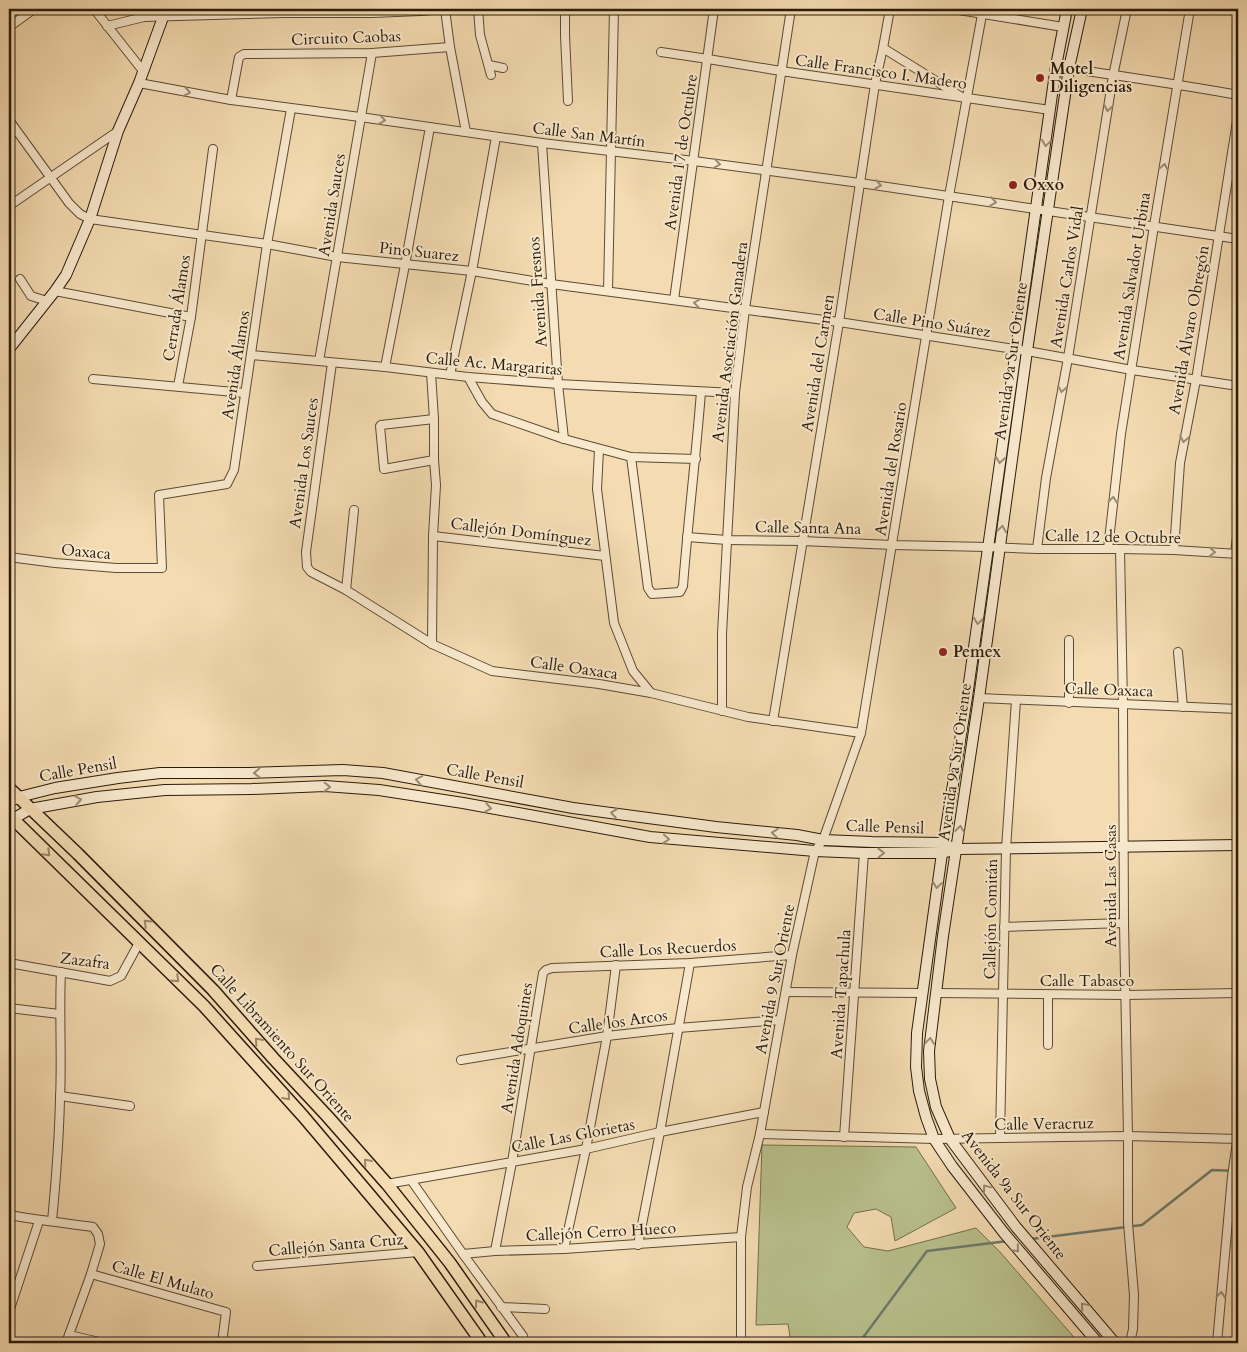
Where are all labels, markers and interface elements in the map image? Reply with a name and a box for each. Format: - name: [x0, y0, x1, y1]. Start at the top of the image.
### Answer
- street label: Circuito Caobas: [291, 25, 401, 51]
- street label: Calle Francisco I. Madero: [794, 49, 969, 95]
- place label: Motel Diligencias: [1050, 58, 1132, 98]
- street label: Avenida 17 de Octubre: [659, 72, 703, 232]
- marker: Motel Diligencias: [1034, 72, 1046, 84]
- one-way arrow: [182, 86, 191, 96]
- one-way arrow: [1103, 105, 1114, 113]
- one-way arrow: [379, 114, 387, 125]
- street label: Calle San Martín: [531, 117, 647, 153]
- one-way arrow: [1041, 139, 1051, 148]
- street label: Avenida Sauces: [313, 152, 351, 258]
- one-way arrow: [713, 158, 721, 169]
- one-way arrow: [1158, 162, 1168, 171]
- place label: Oxxo: [1023, 174, 1064, 196]
- marker: Oxxo: [1007, 179, 1019, 191]
- one-way arrow: [874, 180, 882, 190]
- street label: Avenida Salvador Urbina: [1108, 191, 1156, 361]
- one-way arrow: [989, 197, 997, 207]
- street label: Avenida Carlos Vidal: [1045, 205, 1089, 349]
- street label: Avenida Fresnos: [523, 236, 553, 348]
- street label: Pino Suarez: [378, 237, 460, 267]
- street label: Avenida Asociación Ganadera: [707, 240, 753, 444]
- street label: Avenida Álvaro Obregón: [1163, 244, 1215, 416]
- street label: Cerrada Álamos: [158, 253, 196, 363]
- street label: Avenida 9a Sur Oriente: [989, 281, 1033, 441]
- street label: Avenida del Carmen: [796, 293, 840, 433]
- one-way arrow: [693, 298, 701, 309]
- street label: Calle Pino Suárez: [872, 303, 992, 343]
- street label: Avenida Álamos: [217, 309, 255, 421]
- street label: Calle Ac. Margaritas: [425, 347, 563, 381]
- one-way arrow: [1057, 385, 1067, 394]
- street label: Avenida Los Sauces: [284, 396, 324, 530]
- street label: Avenida del Rosario: [870, 400, 912, 537]
- one-way arrow: [1180, 435, 1190, 444]
- one-way arrow: [995, 456, 1006, 464]
- one-way arrow: [1107, 496, 1118, 504]
- street label: Callejón Domínguez: [449, 512, 593, 552]
- street label: Calle Santa Ana: [755, 516, 862, 540]
- one-way arrow: [996, 525, 1007, 533]
- street label: Calle 12 de Octubre: [1045, 525, 1181, 549]
- street label: Oaxaca: [60, 539, 112, 565]
- one-way arrow: [1208, 547, 1216, 558]
- one-way arrow: [973, 617, 984, 625]
- place label: Pemex: [953, 641, 1001, 663]
- marker: Pemex: [937, 646, 949, 658]
- street label: Calle Oaxaca: [529, 651, 620, 685]
- street label: Calle Oaxaca: [1064, 677, 1154, 703]
- street label: Avenida 9a Sur Oriente: [933, 682, 977, 842]
- street label: Calle Pensil: [37, 752, 119, 788]
- street label: Calle Pensil: [444, 758, 526, 794]
- one-way arrow: [253, 767, 261, 778]
- one-way arrow: [415, 775, 424, 785]
- one-way arrow: [324, 781, 332, 792]
- one-way arrow: [74, 796, 82, 806]
- one-way arrow: [484, 802, 493, 813]
- one-way arrow: [609, 808, 617, 819]
- street label: Calle Pensil: [845, 815, 925, 839]
- one-way arrow: [954, 824, 965, 832]
- street label: Avenida Las Casas: [1100, 824, 1122, 948]
- one-way arrow: [771, 828, 779, 839]
- one-way arrow: [662, 833, 670, 844]
- one-way arrow: [42, 847, 51, 856]
- one-way arrow: [878, 848, 886, 858]
- street label: Callejón Comitán: [979, 858, 1003, 980]
- one-way arrow: [932, 882, 943, 890]
- street label: Avenida 9 Sur Oriente: [750, 902, 800, 1056]
- one-way arrow: [143, 920, 152, 929]
- street label: Avenida Tapachula: [825, 928, 857, 1060]
- street label: Calle Los Recuerdos: [599, 934, 737, 964]
- street label: Zazafra: [59, 947, 111, 975]
- street label: Calle Libramiento Sur Oriente: [205, 959, 359, 1127]
- street label: Calle Tabasco: [1040, 970, 1135, 992]
- one-way arrow: [170, 973, 179, 982]
- street label: Avenida Adoquines: [496, 981, 538, 1115]
- street label: Calle los Arcos: [567, 1004, 669, 1040]
- one-way arrow: [924, 1037, 935, 1045]
- one-way arrow: [255, 1038, 264, 1047]
- one-way arrow: [281, 1092, 290, 1101]
- street label: Calle Veracruz: [994, 1112, 1094, 1136]
- street label: Calle Las Glorietas: [509, 1113, 637, 1159]
- street label: Avenida 9a Sur Oriente: [956, 1125, 1072, 1265]
- one-way arrow: [364, 1158, 373, 1167]
- one-way arrow: [984, 1185, 992, 1194]
- street label: Callejón Cerro Hueco: [525, 1217, 677, 1247]
- street label: Callejón Santa Cruz: [268, 1228, 404, 1262]
- one-way arrow: [1011, 1243, 1020, 1252]
- street label: Calle El Mulato: [109, 1255, 217, 1305]
- one-way arrow: [1215, 1290, 1226, 1298]
- one-way arrow: [475, 1300, 484, 1309]
- one-way arrow: [1080, 1303, 1089, 1312]

